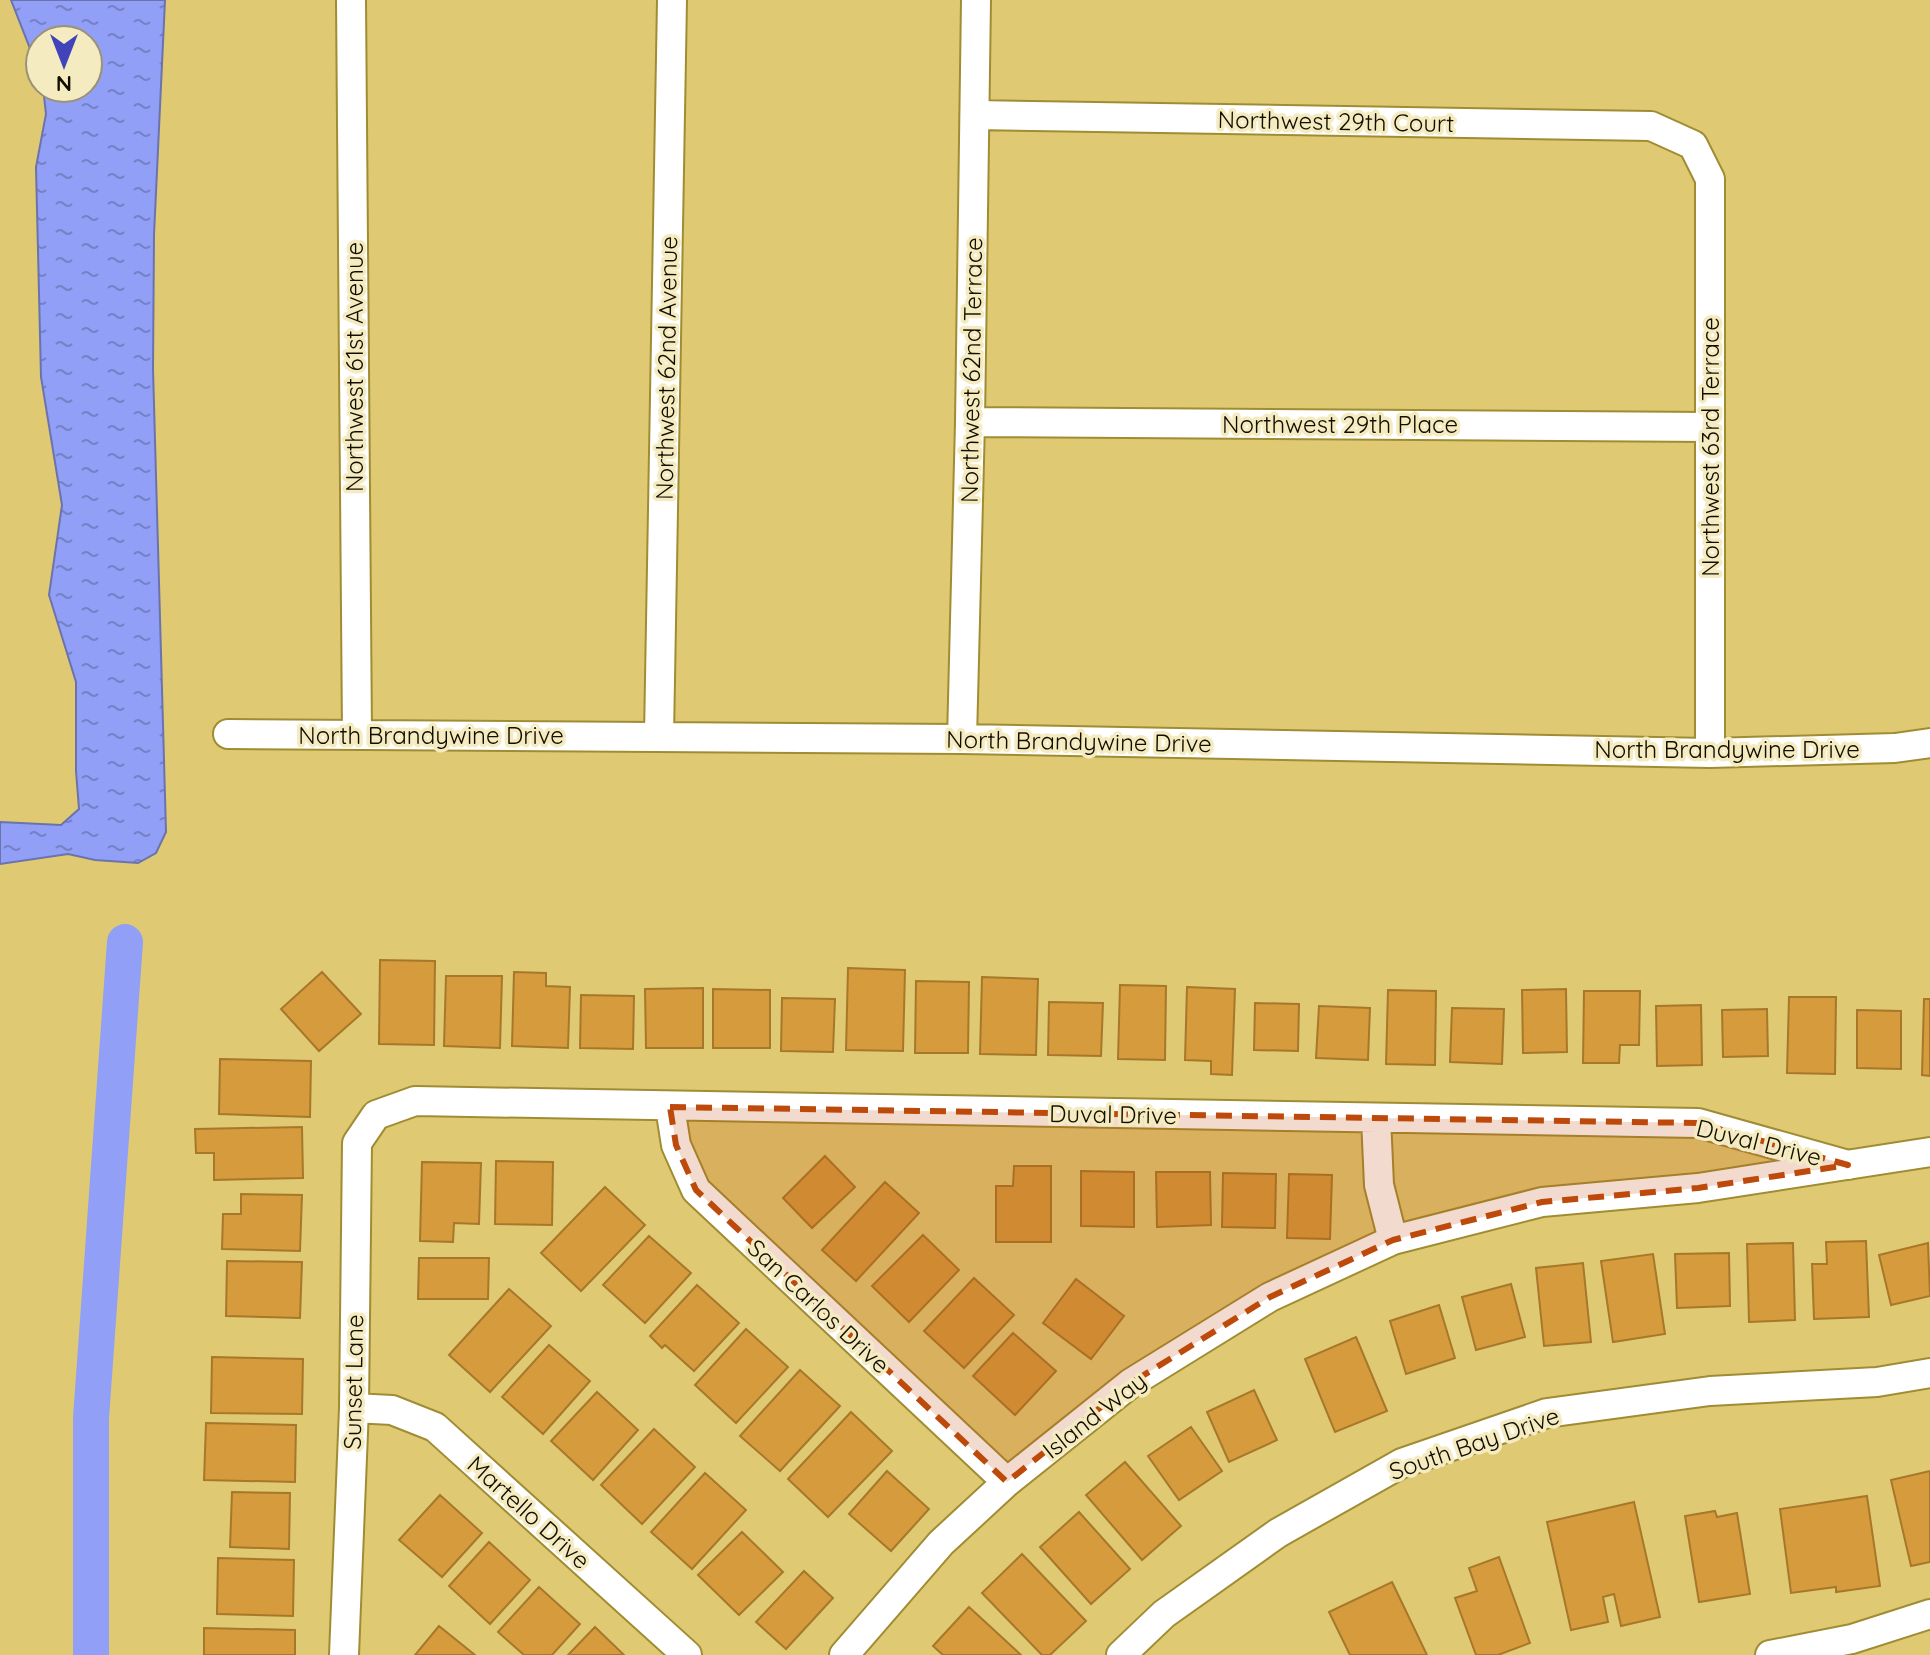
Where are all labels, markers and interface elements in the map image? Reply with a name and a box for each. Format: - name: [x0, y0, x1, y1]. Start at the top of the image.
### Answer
- north arrow: [24, 24, 104, 104]
- text: N: [56, 70, 72, 98]
- street label: Northwest 29th Court: [1217, 104, 1455, 138]
- street label: Northwest 62nd Avenue: [649, 236, 683, 500]
- street label: Northwest 62nd Terrace: [954, 237, 988, 503]
- street label: Northwest 61st Avenue: [339, 242, 369, 492]
- street label: Northwest 63rd Terrace: [1695, 317, 1725, 577]
- street label: Northwest 29th Place: [1222, 409, 1458, 439]
- street label: North Brandywine Drive: [298, 720, 564, 750]
- street label: North Brandywine Drive: [946, 724, 1212, 758]
- street label: North Brandywine Drive: [1594, 734, 1860, 764]
- street label: Duval Drive: [1049, 1098, 1177, 1130]
- street label: Duval Drive: [1693, 1112, 1825, 1172]
- street label: San Carlos Drive: [742, 1233, 896, 1379]
- street label: Sunset Lane: [337, 1314, 369, 1450]
- street label: Island Way: [1036, 1365, 1152, 1465]
- street label: South Bay Drive: [1385, 1400, 1563, 1486]
- street label: Martello Drive: [461, 1449, 597, 1575]

